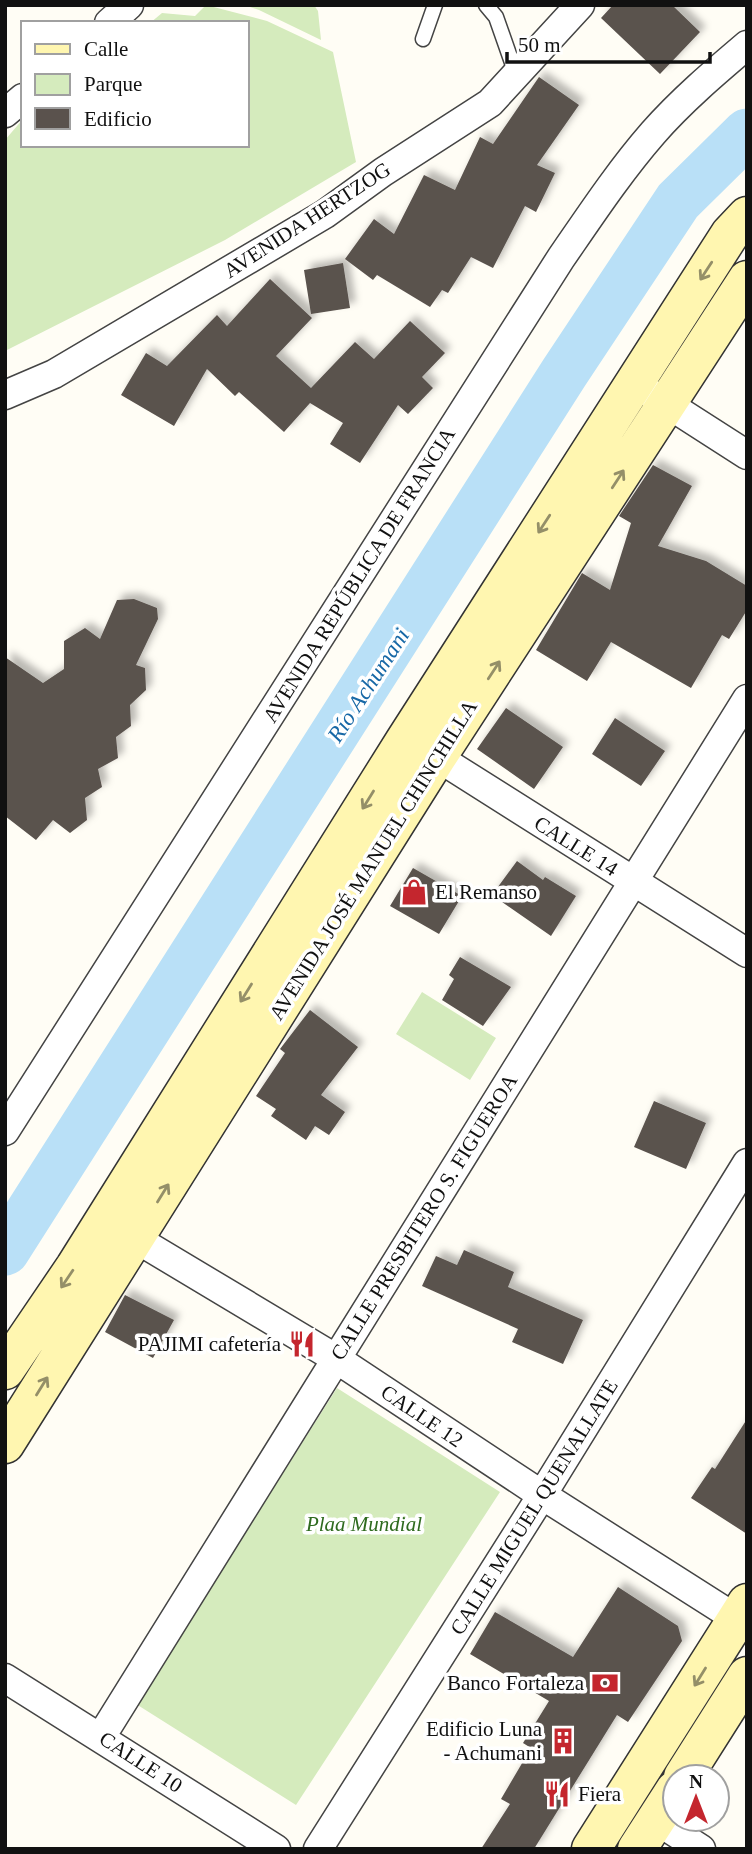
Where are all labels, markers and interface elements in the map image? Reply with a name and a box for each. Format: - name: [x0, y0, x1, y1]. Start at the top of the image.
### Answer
- legend: [21, 21, 248, 147]
- scale bar: [507, 21, 710, 65]
- text: 50 m: [518, 33, 561, 57]
- text: Calle: [84, 37, 128, 61]
- text: Parque: [84, 72, 142, 96]
- text: Edificio: [84, 107, 152, 131]
- street label: AVENIDA HERTZOG: [219, 157, 395, 283]
- one-way arrow: [699, 260, 713, 280]
- street label: AVENIDA REPÚBLICA DE FRANCIA: [258, 422, 461, 727]
- one-way arrow: [611, 470, 625, 490]
- one-way arrow: [536, 514, 551, 533]
- water label: Río Achumani: [322, 624, 414, 748]
- one-way arrow: [486, 661, 501, 680]
- street label: AVENIDA JOSÉ MANUEL CHINCHILLA: [264, 695, 482, 1024]
- one-way arrow: [360, 790, 375, 809]
- street label: CALLE 14: [530, 811, 623, 881]
- shop icon: El Remanso: [399, 877, 429, 907]
- place label: El Remanso: [435, 880, 537, 904]
- one-way arrow: [239, 982, 253, 1002]
- street label: CALLE PRESBITERO S. FIGUEROA: [326, 1069, 523, 1364]
- one-way arrow: [156, 1184, 170, 1204]
- one-way arrow: [59, 1269, 74, 1288]
- restaurant icon: PAJIMI cafetería: [287, 1329, 317, 1359]
- place label: PAJIMI cafetería: [138, 1332, 282, 1356]
- street label: CALLE MIGUEL QUENALLATE: [445, 1375, 623, 1639]
- one-way arrow: [34, 1377, 49, 1396]
- street label: CALLE 12: [376, 1380, 468, 1452]
- park label: Plaa Mundial: [305, 1512, 422, 1536]
- one-way arrow: [693, 1666, 707, 1686]
- bank icon: Banco Fortaleza: [590, 1668, 620, 1698]
- place label: Banco Fortaleza: [447, 1671, 585, 1695]
- place label: Edificio Luna - Achumani: [426, 1717, 543, 1765]
- street label: CALLE 10: [95, 1726, 187, 1798]
- building icon: Edificio Luna - Achumani: [548, 1726, 578, 1756]
- north arrow: [661, 1763, 731, 1833]
- text: N: [689, 1771, 703, 1792]
- restaurant icon: Fiera: [542, 1779, 572, 1809]
- place label: Fiera: [578, 1782, 622, 1806]

